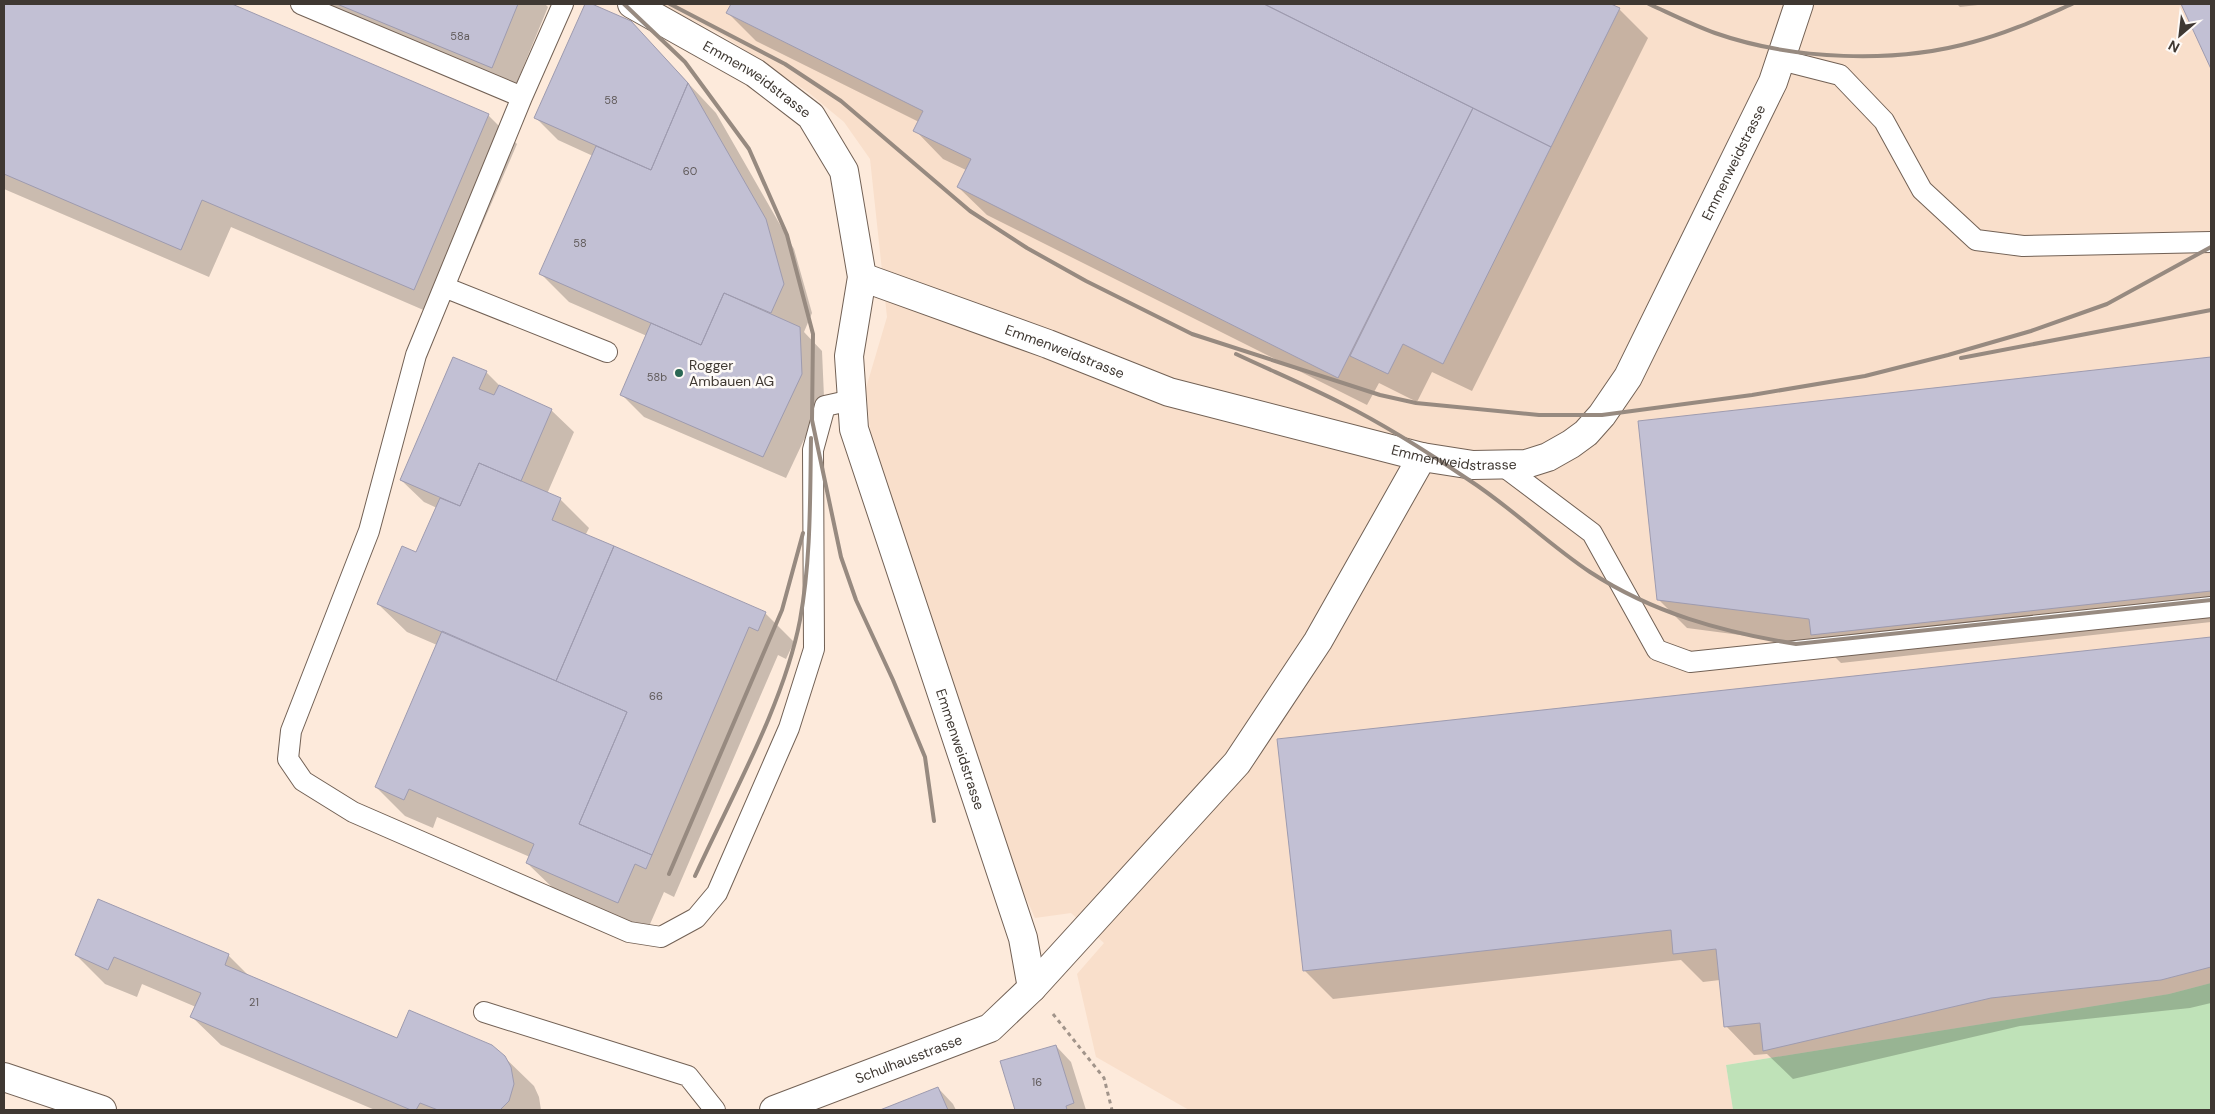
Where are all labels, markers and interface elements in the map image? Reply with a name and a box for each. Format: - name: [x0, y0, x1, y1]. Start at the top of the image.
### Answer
- north arrow: [2155, 10, 2205, 60]
- house number: 58a: [450, 29, 470, 43]
- text: N: [2165, 36, 2183, 57]
- street label: Emmenweidstrasse: [700, 37, 815, 122]
- house number: 58: [604, 93, 618, 107]
- street label: Emmenweidstrasse: [1697, 102, 1769, 223]
- house number: 60: [683, 164, 697, 178]
- house number: 58: [573, 236, 587, 250]
- street label: Emmenweidstrasse: [1003, 320, 1127, 382]
- place label: Rogger Ambauen AG: [689, 356, 774, 390]
- marker: Rogger Ambauen AG: [673, 367, 685, 379]
- house number: 58b: [647, 370, 667, 384]
- street label: Emmenweidstrasse: [1389, 440, 1517, 474]
- street label: Emmenweidstrasse: [932, 686, 989, 812]
- house number: 66: [649, 689, 663, 703]
- house number: 21: [249, 995, 259, 1009]
- street label: Schulhausstrasse: [853, 1030, 965, 1087]
- house number: 16: [1032, 1075, 1042, 1089]

